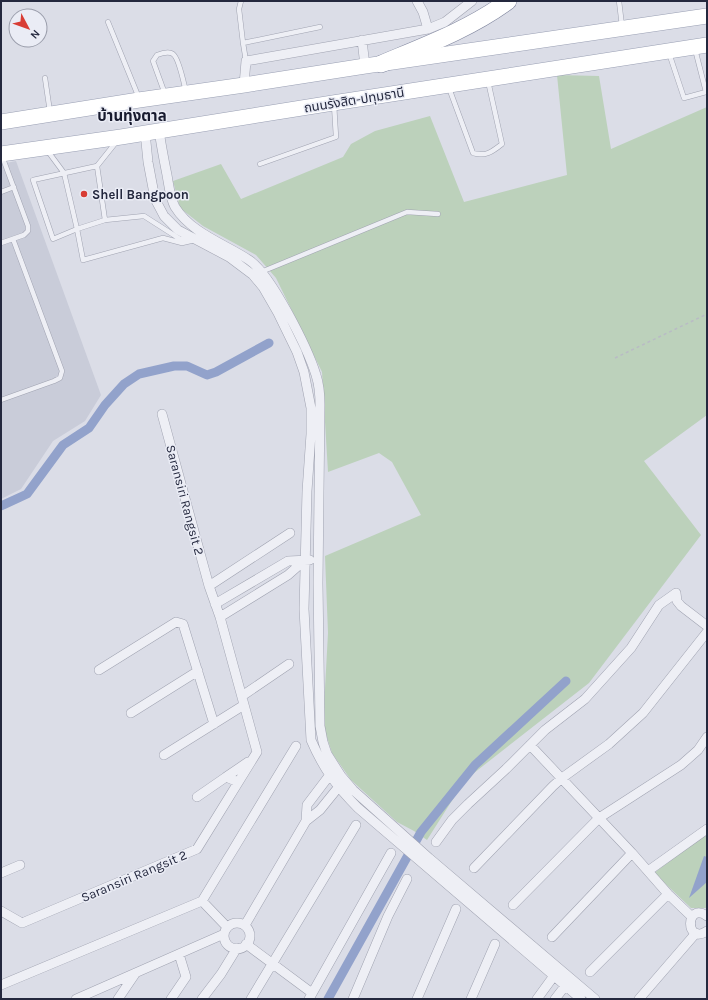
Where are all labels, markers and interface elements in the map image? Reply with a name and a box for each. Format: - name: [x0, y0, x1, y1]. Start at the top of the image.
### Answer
- north arrow: [8, 8, 48, 48]
- text: N: [28, 27, 43, 41]
- street label: ถนนรังสิต-ปทุมธานี: [303, 85, 405, 115]
- district label: บ้านทุ่งตาล: [97, 107, 167, 125]
- place label: Shell Bangpoon: [92, 187, 189, 202]
- marker: Shell Bangpoon: [79, 189, 89, 199]
- street label: Saransiri Rangsit 2: [163, 443, 207, 557]
- street label: Saransiri Rangsit 2: [79, 847, 189, 905]

